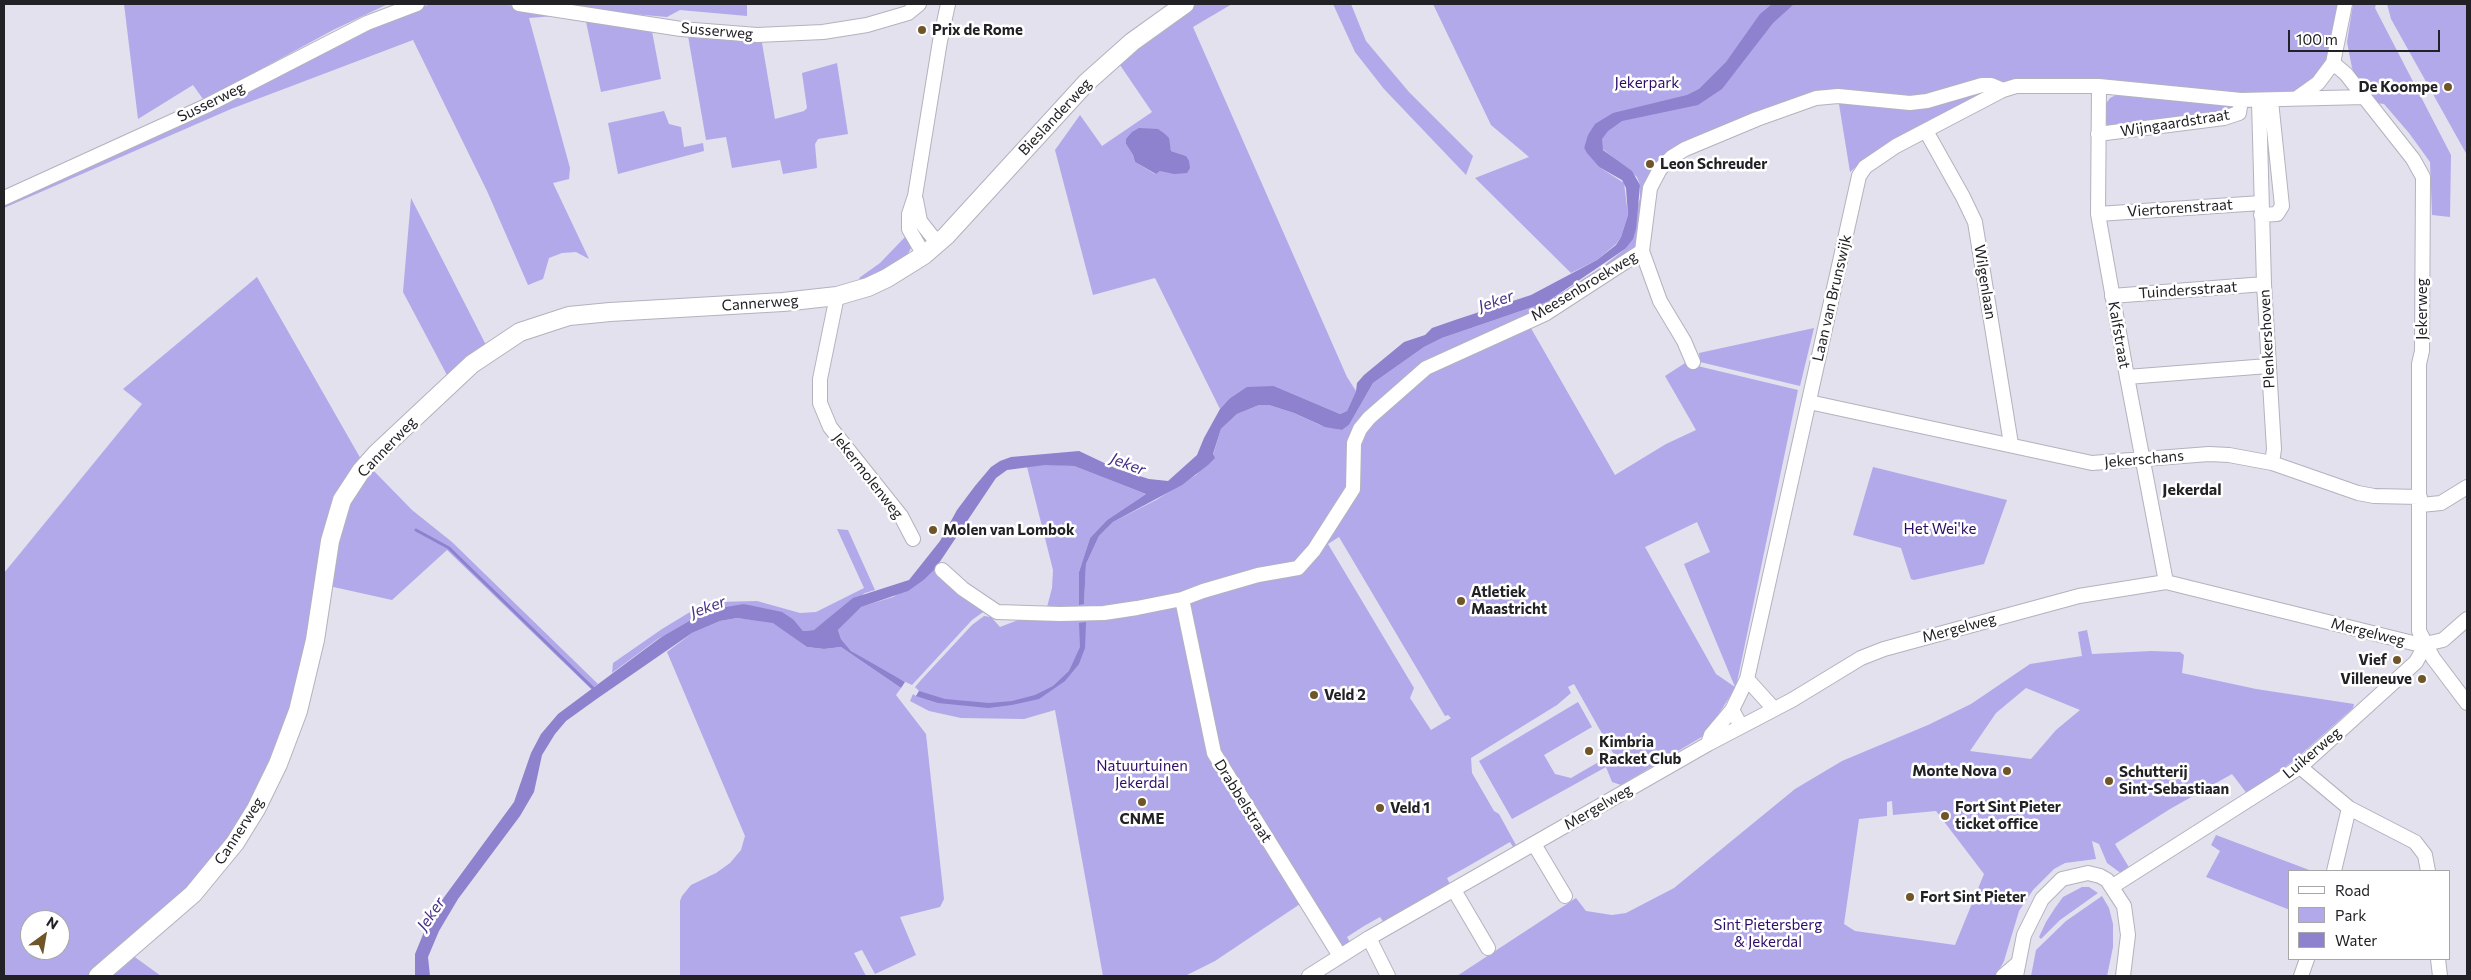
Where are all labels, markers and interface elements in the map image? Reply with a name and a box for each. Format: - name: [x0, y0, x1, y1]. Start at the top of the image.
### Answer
- street label: Susserweg: [680, 19, 754, 43]
- scale bar: [2291, 20, 2444, 52]
- place label: Prix de Rome: [932, 21, 1023, 39]
- marker: Prix de Rome: [916, 24, 928, 36]
- text: 100 m: [2296, 30, 2338, 48]
- park label: Jekerpark: [1615, 74, 1679, 92]
- street label: Bieslanderweg: [1015, 75, 1095, 159]
- street label: Susserweg: [174, 78, 248, 126]
- place label: De Koompe: [2359, 78, 2438, 96]
- marker: De Koompe: [2442, 81, 2454, 93]
- street label: Wijngaardstraat: [2119, 105, 2231, 141]
- place label: Leon Schreuder: [1660, 155, 1767, 173]
- marker: Leon Schreuder: [1644, 158, 1656, 170]
- street label: Viertorenstraat: [2127, 195, 2233, 221]
- street label: Laan van Brunswijk: [1809, 233, 1855, 363]
- street label: Wilgenlaan: [1970, 243, 2000, 321]
- street label: Meesenbroekweg: [1528, 247, 1640, 325]
- street label: Tuindersstraat: [2138, 278, 2238, 302]
- street label: Jekerweg: [2413, 278, 2431, 340]
- water label: Jeker: [1476, 286, 1516, 316]
- street label: Plenkershoven: [2255, 289, 2279, 389]
- street label: Cannerweg: [721, 291, 799, 315]
- street label: Kalfstraat: [2104, 300, 2134, 370]
- street label: Cannerweg: [354, 413, 420, 481]
- street label: Jekermolenweg: [829, 430, 907, 522]
- street label: Jekerschans: [2103, 447, 2185, 471]
- water label: Jeker: [1108, 449, 1148, 479]
- district label: Jekerdal: [2162, 480, 2222, 500]
- park label: Het Wei'ke: [1904, 520, 1976, 538]
- place label: Molen van Lombok: [943, 521, 1075, 539]
- marker: Molen van Lombok: [927, 524, 939, 536]
- place label: Atletiek Maastricht: [1471, 583, 1547, 618]
- water label: Jeker: [688, 592, 728, 622]
- marker: Atletiek Maastricht: [1455, 595, 1467, 607]
- street label: Mergelweg: [1920, 610, 1998, 646]
- street label: Mergelweg: [2329, 614, 2407, 650]
- place label: Vief: [2358, 651, 2387, 669]
- marker: Vief: [2391, 654, 2403, 666]
- place label: Villeneuve: [2340, 670, 2412, 688]
- marker: Villeneuve: [2416, 673, 2428, 685]
- place label: Veld 2: [1324, 686, 1366, 704]
- marker: Veld 2: [1308, 689, 1320, 701]
- street label: Luikerweg: [2279, 724, 2345, 782]
- place label: Kimbria Racket Club: [1599, 733, 1681, 768]
- marker: Kimbria Racket Club: [1583, 745, 1595, 757]
- street label: Drabbelstraat: [1210, 756, 1276, 846]
- park label: Natuurtuinen Jekerdal: [1096, 757, 1188, 792]
- place label: Monte Nova: [1912, 762, 1997, 780]
- place label: Schutterij Sint-Sebastiaan: [2119, 763, 2229, 798]
- marker: Monte Nova: [2001, 765, 2013, 777]
- marker: Schutterij Sint-Sebastiaan: [2103, 775, 2115, 787]
- street label: Mergelweg: [1561, 780, 1635, 834]
- street label: Cannerweg: [210, 794, 268, 868]
- marker: CNME: [1136, 796, 1148, 808]
- place label: Fort Sint Pieter ticket office: [1955, 798, 2061, 833]
- place label: Veld 1: [1390, 799, 1430, 817]
- marker: Veld 1: [1374, 802, 1386, 814]
- place label: CNME: [1120, 810, 1164, 828]
- marker: Fort Sint Pieter ticket office: [1939, 810, 1951, 822]
- legend: [2288, 870, 2451, 960]
- text: Road: [2335, 881, 2370, 899]
- place label: Fort Sint Pieter: [1920, 888, 2026, 906]
- marker: Fort Sint Pieter: [1904, 891, 1916, 903]
- water label: Jeker: [413, 894, 449, 934]
- text: Park: [2335, 906, 2366, 924]
- north arrow: [20, 910, 70, 960]
- text: N: [44, 913, 62, 933]
- park label: Sint Pietersberg & Jekerdal: [1714, 916, 1822, 951]
- text: Water: [2335, 931, 2377, 949]

